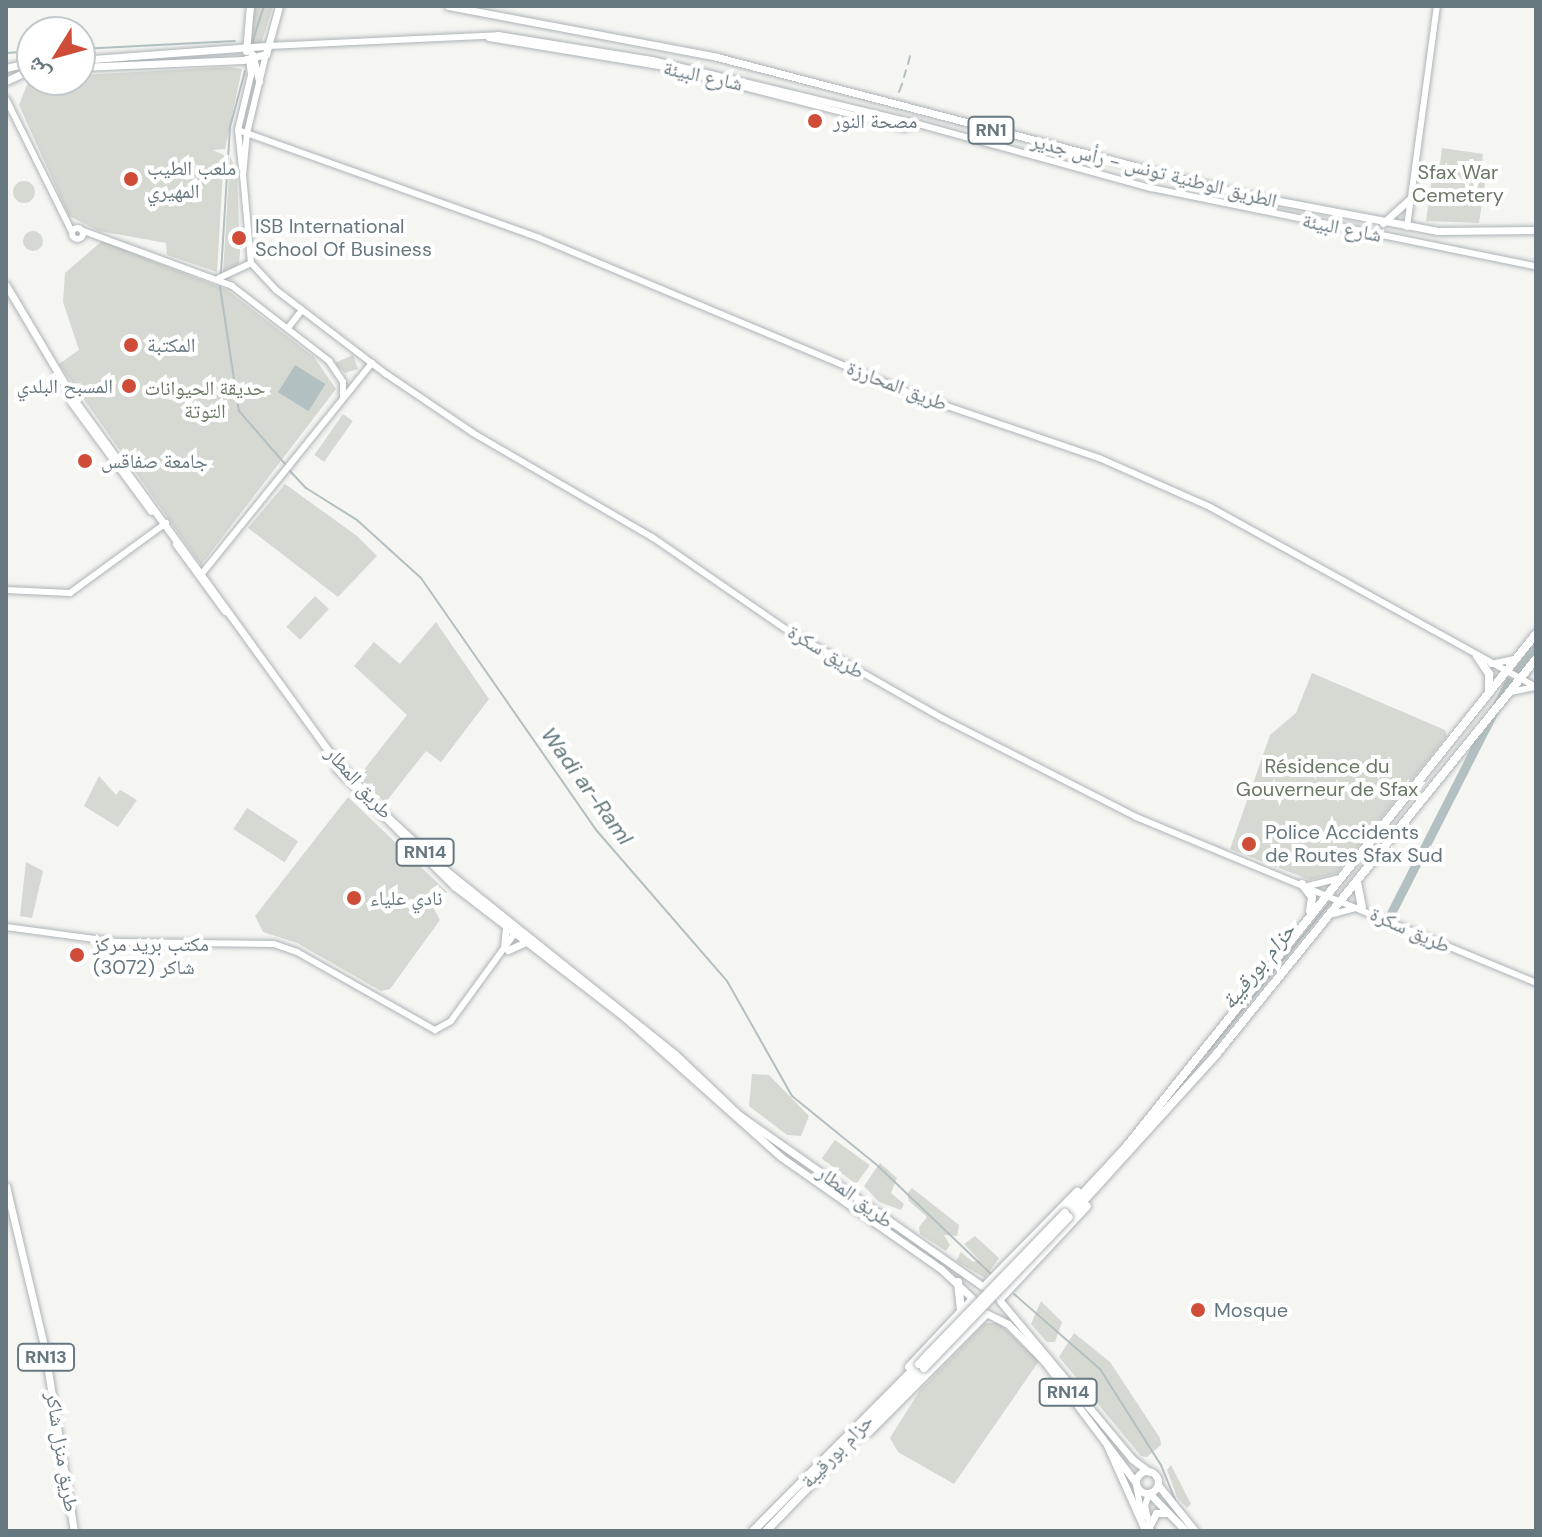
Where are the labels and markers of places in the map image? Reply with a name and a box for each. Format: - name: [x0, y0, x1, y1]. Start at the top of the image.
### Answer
- place label: مصحة النور: [833, 109, 917, 133]
- marker: مصحة النور: [804, 110, 826, 132]
- place label: ملعب الطيب المهيري: [147, 156, 236, 203]
- marker: ملعب الطيب المهيري: [122, 170, 140, 188]
- place label: ISB International School Of Business: [255, 214, 432, 261]
- marker: ISB International School Of Business: [230, 229, 248, 247]
- place label: المكتبة: [147, 333, 196, 357]
- marker: المكتبة: [122, 336, 140, 354]
- place label: المسبح البلدي: [16, 374, 113, 398]
- marker: المسبح البلدي: [120, 377, 138, 395]
- place label: جامعة صفاقس: [101, 449, 208, 473]
- marker: جامعة صفاقس: [76, 452, 94, 470]
- place label: Police Accidents de Routes Sfax Sud: [1265, 820, 1443, 867]
- marker: Police Accidents de Routes Sfax Sud: [1240, 835, 1258, 853]
- place label: نادي علياء: [370, 886, 443, 910]
- marker: نادي علياء: [345, 889, 363, 907]
- place label: مكتب بريد مركز شاكر (3072): [93, 932, 209, 979]
- marker: مكتب بريد مركز شاكر (3072): [68, 946, 86, 964]
- place label: Mosque: [1214, 1298, 1288, 1322]
- marker: Mosque: [1189, 1301, 1207, 1319]

